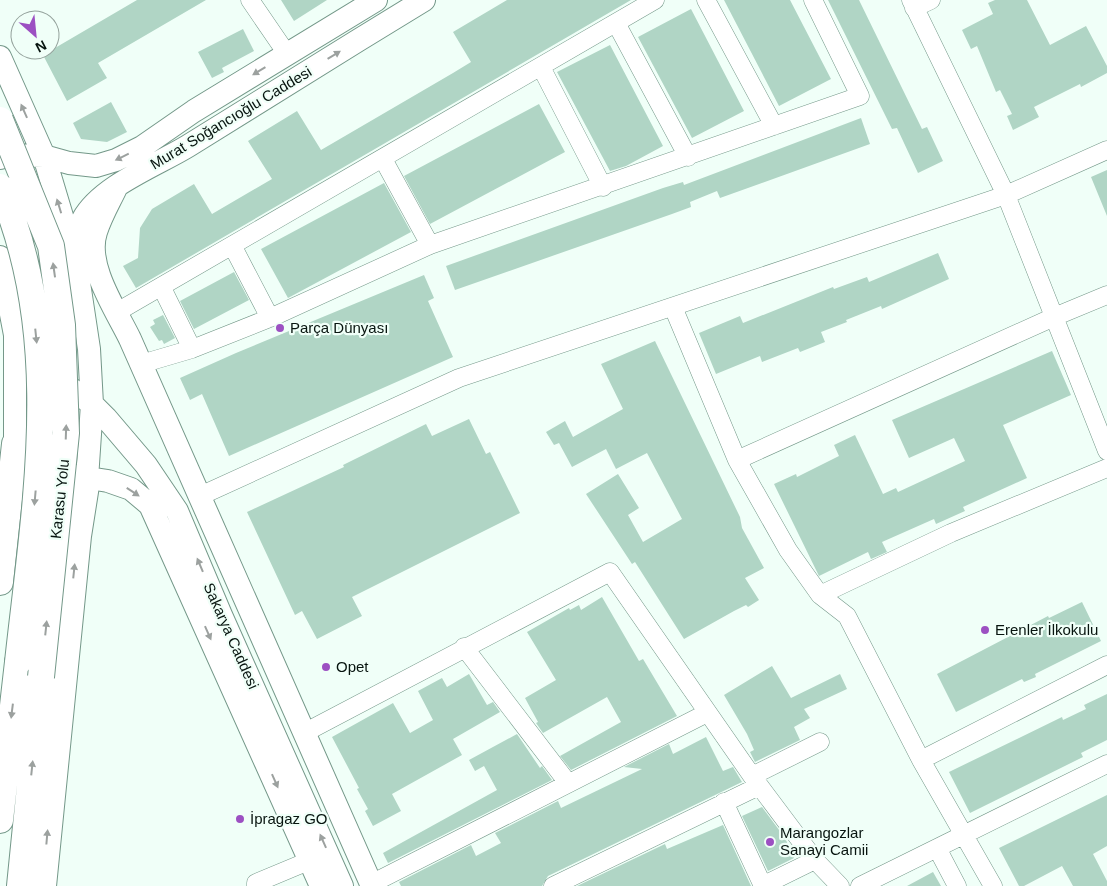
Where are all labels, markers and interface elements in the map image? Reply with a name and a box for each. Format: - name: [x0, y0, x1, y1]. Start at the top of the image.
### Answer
- north arrow: [10, 10, 60, 60]
- text: N: [33, 37, 49, 56]
- one-way arrow: [327, 51, 340, 60]
- street label: Murat Soğancıoğlu Caddesi: [147, 63, 314, 173]
- one-way arrow: [253, 67, 266, 76]
- one-way arrow: [20, 104, 28, 118]
- one-way arrow: [115, 153, 129, 161]
- one-way arrow: [54, 199, 62, 214]
- one-way arrow: [50, 262, 58, 278]
- place label: Parça Dünyası: [290, 319, 388, 336]
- marker: Parça Dünyası: [274, 322, 286, 334]
- one-way arrow: [32, 328, 40, 344]
- one-way arrow: [62, 424, 70, 440]
- street label: Karasu Yolu: [47, 458, 72, 540]
- one-way arrow: [126, 487, 140, 497]
- one-way arrow: [31, 490, 39, 506]
- one-way arrow: [195, 558, 203, 572]
- one-way arrow: [71, 563, 79, 579]
- street label: Sakarya Caddesi: [200, 580, 262, 691]
- one-way arrow: [42, 620, 50, 636]
- place label: Erenler İlkokulu: [995, 621, 1098, 638]
- marker: Erenler İlkokulu: [979, 624, 991, 636]
- one-way arrow: [205, 626, 213, 640]
- place label: Opet: [336, 658, 369, 675]
- marker: Opet: [320, 661, 332, 673]
- one-way arrow: [8, 703, 16, 719]
- one-way arrow: [28, 760, 36, 776]
- one-way arrow: [272, 774, 280, 788]
- place label: İpragaz GO: [250, 810, 328, 827]
- marker: İpragaz GO: [234, 813, 246, 825]
- place label: Marangozlar Sanayi Camii: [780, 824, 868, 858]
- one-way arrow: [43, 829, 51, 845]
- one-way arrow: [318, 834, 326, 848]
- marker: Marangozlar Sanayi Camii: [764, 836, 776, 848]

